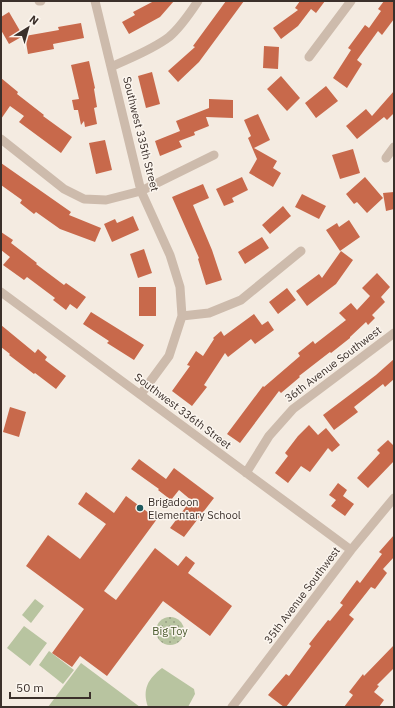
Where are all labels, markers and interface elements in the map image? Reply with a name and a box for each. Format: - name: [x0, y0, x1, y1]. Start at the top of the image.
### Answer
- north arrow: [8, 8, 48, 48]
- text: N: [27, 12, 41, 28]
- street label: Southwest 335th Street: [120, 75, 162, 193]
- street label: 36th Avenue Southwest: [282, 323, 384, 405]
- street label: Southwest 336th Street: [132, 370, 234, 452]
- place label: Brigadoon Elementary School: [148, 495, 241, 522]
- marker: Brigadoon Elementary School: [135, 503, 145, 513]
- street label: 35th Avenue Southwest: [261, 544, 343, 646]
- park label: Big Toy: [152, 624, 188, 638]
- scale bar: [10, 674, 90, 700]
- text: 50 m: [16, 680, 44, 695]

